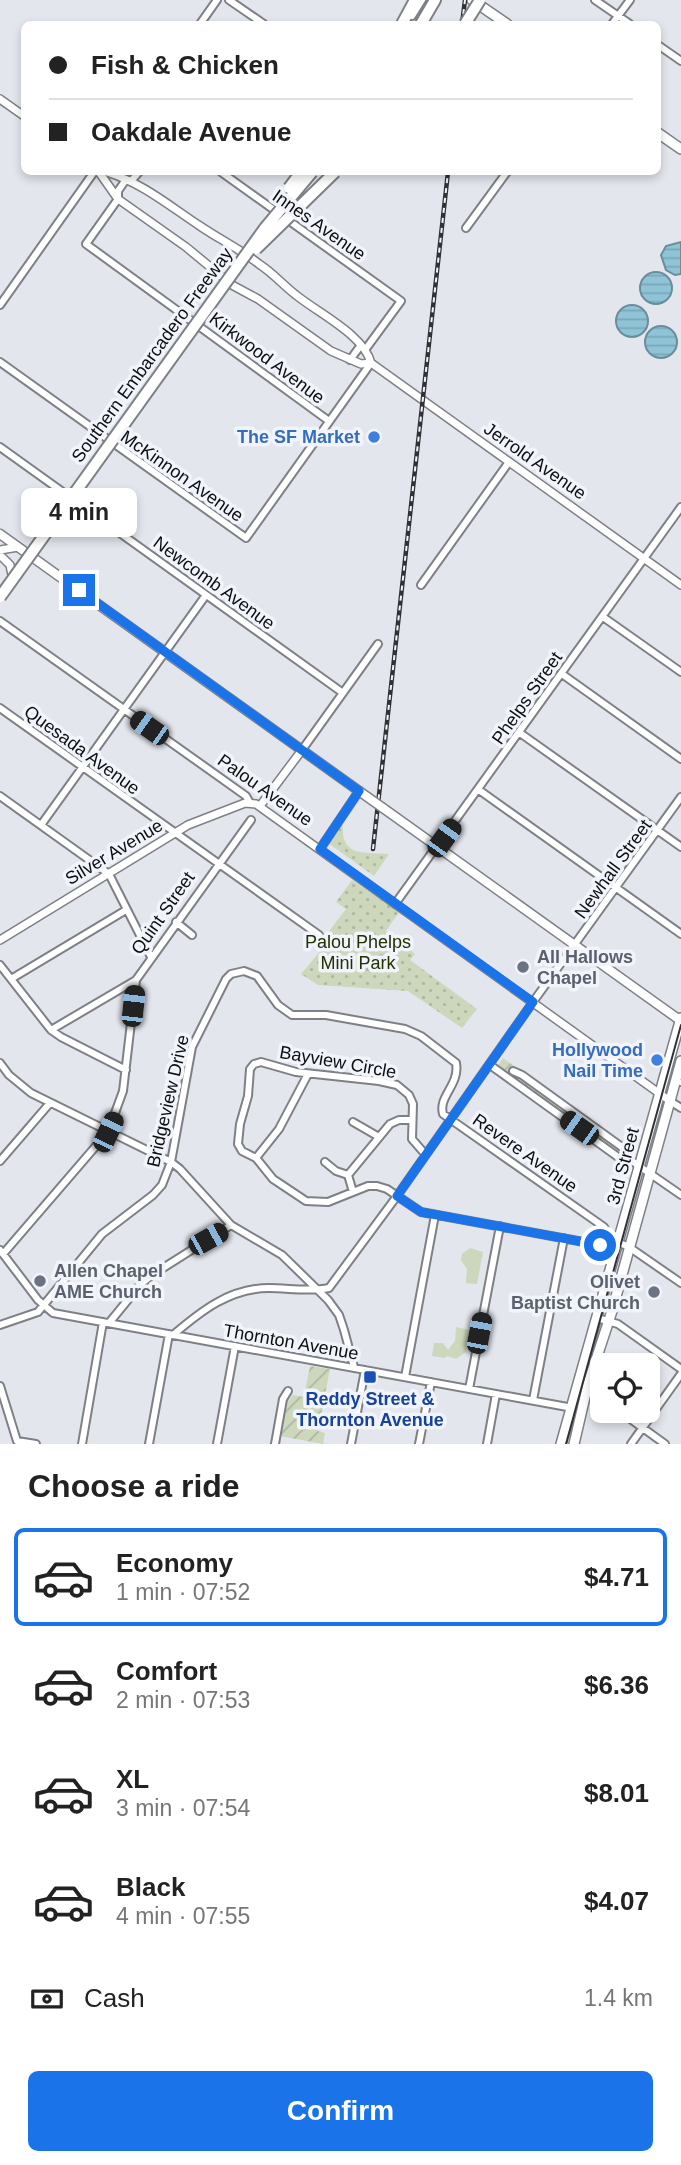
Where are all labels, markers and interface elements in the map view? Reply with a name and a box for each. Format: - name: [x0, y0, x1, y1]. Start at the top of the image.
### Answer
- text: Fish & Chicken: [91, 50, 279, 80]
- text: Oakdale Avenue: [91, 117, 291, 147]
- street label: Innes Avenue: [269, 186, 369, 264]
- street label: Southern Embarcadero Freeway: [67, 244, 237, 466]
- street label: Kirkwood Avenue: [206, 308, 328, 408]
- street label: Jerrold Avenue: [480, 418, 590, 504]
- street label: McKinnon Avenue: [117, 426, 247, 526]
- place label: The SF Market: [237, 427, 360, 447]
- marker: The SF Market: [366, 429, 382, 445]
- callout: 4 min: [21, 489, 137, 538]
- text: 4 min: [49, 499, 109, 525]
- street label: Newcomb Avenue: [150, 532, 278, 634]
- route end: [63, 574, 95, 606]
- street label: Phelps Street: [488, 648, 566, 748]
- street label: Quesada Avenue: [20, 701, 144, 799]
- car: [126, 707, 173, 749]
- street label: Palou Avenue: [214, 750, 316, 830]
- street label: Silver Avenue: [62, 815, 166, 889]
- car: [424, 815, 465, 861]
- street label: Newhall Street: [571, 816, 655, 922]
- street label: Quint Street: [127, 868, 199, 958]
- park label: Palou Phelps Mini Park: [305, 932, 411, 973]
- place label: All Hallows Chapel: [537, 947, 633, 988]
- marker: All Hallows Chapel: [515, 959, 531, 975]
- car: [121, 984, 146, 1028]
- street label: Bridgeview Drive: [143, 1033, 193, 1169]
- place label: Hollywood Nail Time: [552, 1040, 643, 1081]
- street label: Bayview Circle: [278, 1042, 398, 1082]
- marker: Hollywood Nail Time: [649, 1052, 665, 1068]
- car: [556, 1107, 603, 1149]
- car: [90, 1109, 127, 1155]
- street label: Revere Avenue: [469, 1110, 581, 1196]
- street label: 3rd Street: [603, 1125, 643, 1207]
- car: [185, 1220, 232, 1258]
- route start: [584, 1229, 616, 1261]
- place label: Allen Chapel AME Church: [54, 1261, 163, 1302]
- place label: Olivet Baptist Church: [511, 1272, 640, 1313]
- marker: Allen Chapel AME Church: [32, 1273, 48, 1289]
- marker: Olivet Baptist Church: [646, 1284, 662, 1300]
- car: [465, 1310, 494, 1356]
- street label: Thornton Avenue: [222, 1320, 360, 1364]
- map controls: [590, 1353, 660, 1423]
- button: locate: [590, 1353, 660, 1423]
- marker: Reddy Street & Thornton Avenue: [362, 1369, 378, 1385]
- place label: Reddy Street & Thornton Avenue: [296, 1389, 444, 1430]
- text: Choose a ride: [28, 1468, 240, 1504]
- icon: car: [32, 1546, 95, 1609]
- text: Economy: [116, 1548, 233, 1578]
- text: $4.71: [584, 1562, 649, 1592]
- text: 1 min · 07:52: [116, 1579, 250, 1605]
- icon: car: [32, 1654, 95, 1717]
- text: Comfort: [116, 1656, 217, 1686]
- text: $6.36: [584, 1670, 649, 1700]
- text: 2 min · 07:53: [116, 1687, 250, 1713]
- icon: car: [32, 1762, 95, 1825]
- text: XL: [116, 1764, 149, 1794]
- text: $8.01: [584, 1778, 649, 1808]
- text: 3 min · 07:54: [116, 1795, 250, 1821]
- icon: car: [32, 1870, 95, 1933]
- text: Black: [116, 1872, 185, 1902]
- text: $4.07: [584, 1886, 649, 1916]
- text: 4 min · 07:55: [116, 1903, 250, 1929]
- icon: cash: [28, 1980, 66, 2018]
- text: Cash: [84, 1983, 145, 2013]
- text: 1.4 km: [584, 1985, 653, 2011]
- button: Confirm: [28, 2071, 653, 2151]

